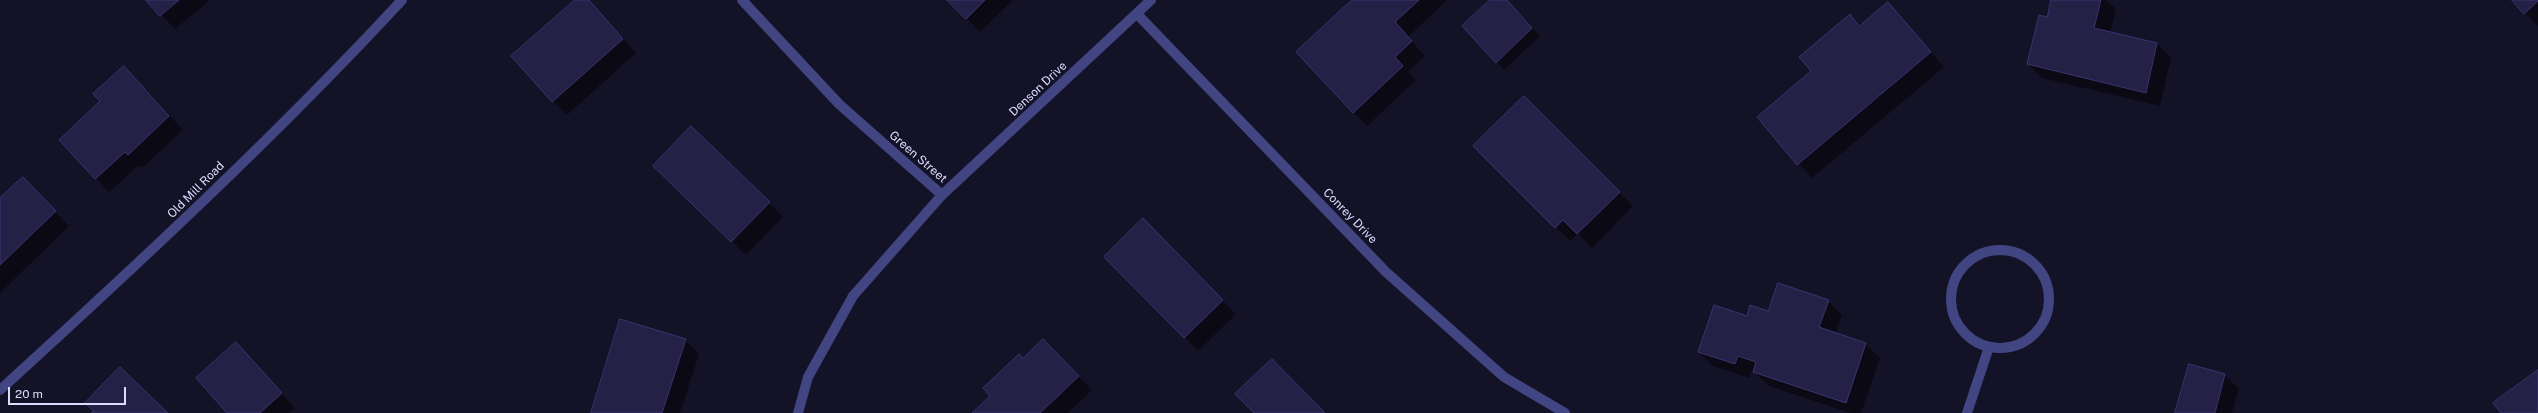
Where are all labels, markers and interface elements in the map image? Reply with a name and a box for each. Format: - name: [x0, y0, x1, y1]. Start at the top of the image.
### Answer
- street label: Denson Drive: [1006, 59, 1070, 119]
- street label: Green Street: [886, 128, 950, 186]
- street label: Old Mill Road: [165, 159, 227, 221]
- street label: Conrey Drive: [1320, 185, 1380, 247]
- scale bar: [10, 379, 128, 405]
- text: 20 m: [15, 387, 43, 401]

